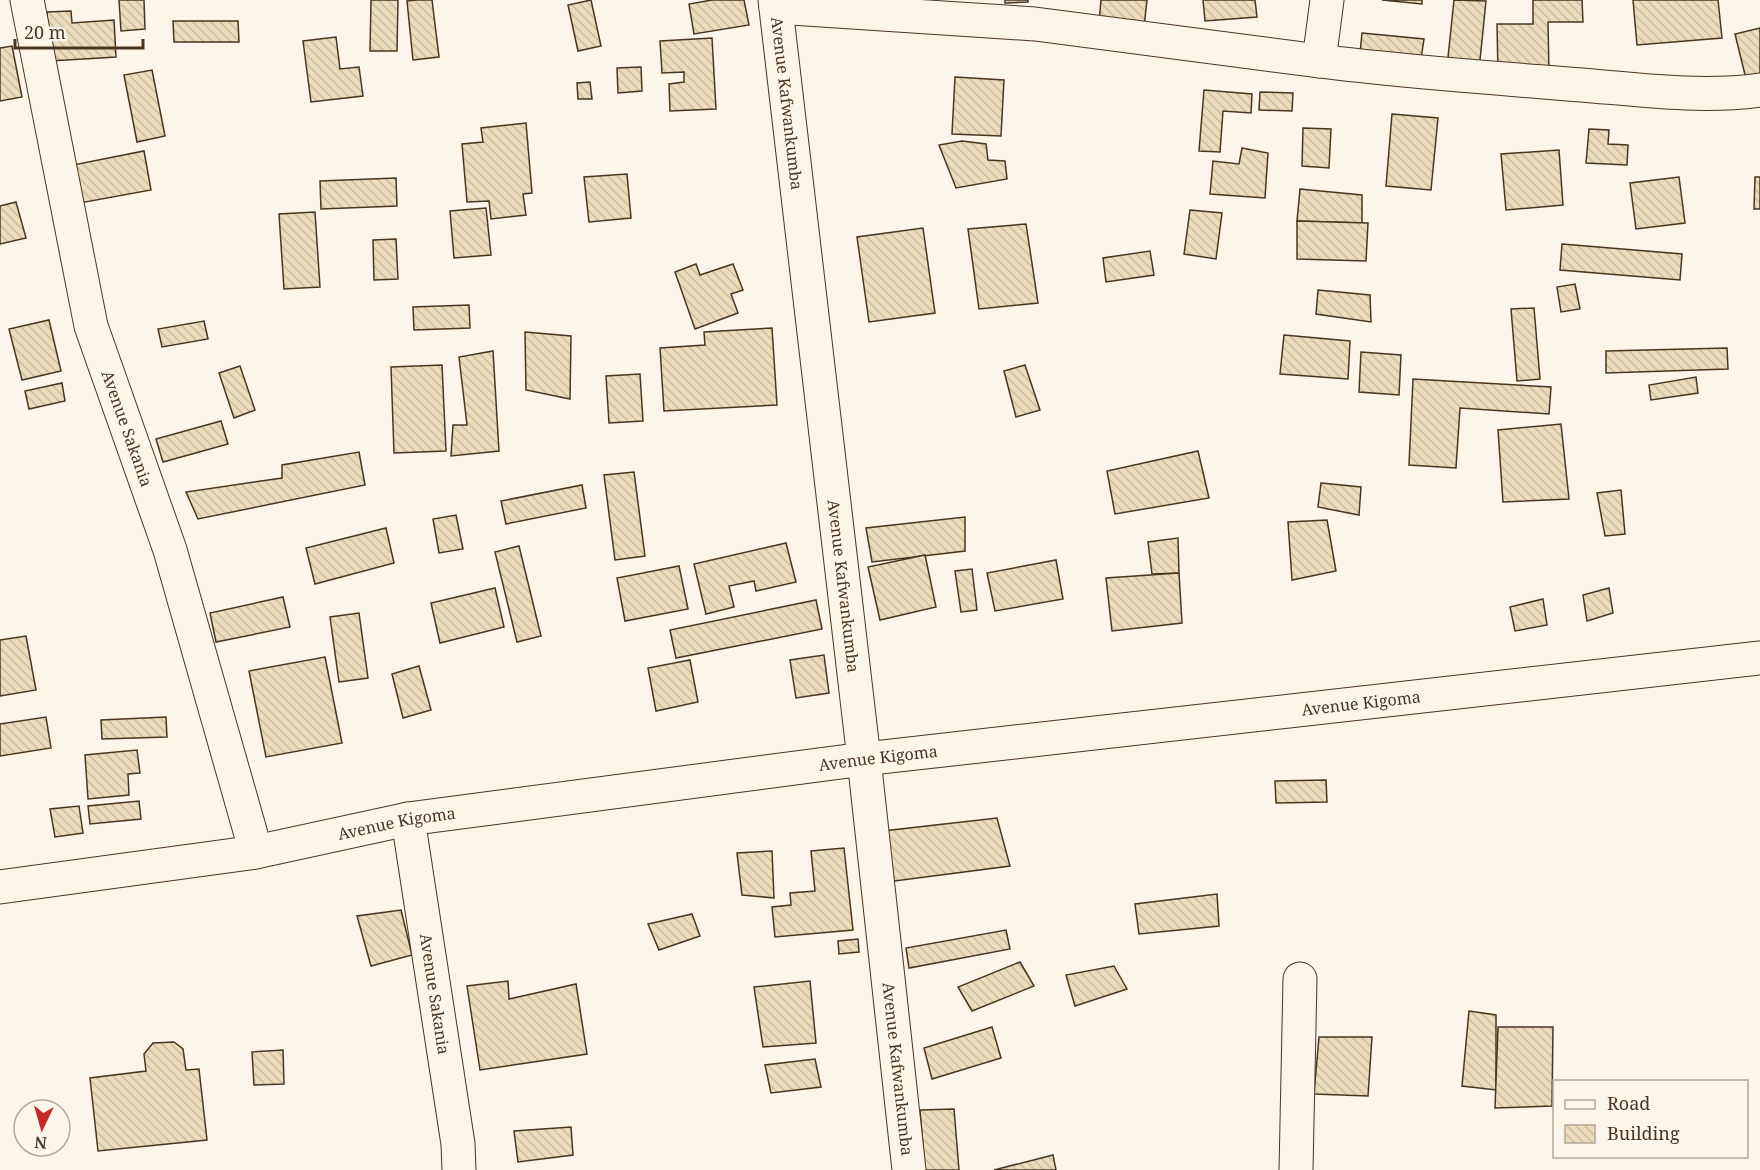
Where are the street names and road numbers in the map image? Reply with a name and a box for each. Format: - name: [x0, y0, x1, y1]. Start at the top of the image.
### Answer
- street label: Avenue Kafwankumba: [766, 16, 808, 191]
- street label: Avenue Sakania: [97, 367, 158, 490]
- street label: Avenue Kafwankumba: [823, 498, 865, 674]
- street label: Avenue Kigoma: [1300, 685, 1422, 721]
- street label: Avenue Kigoma: [817, 740, 939, 776]
- street label: Avenue Kigoma: [336, 802, 457, 845]
- street label: Avenue Sakania: [415, 932, 455, 1056]
- street label: Avenue Kafwankumba: [878, 981, 918, 1157]

